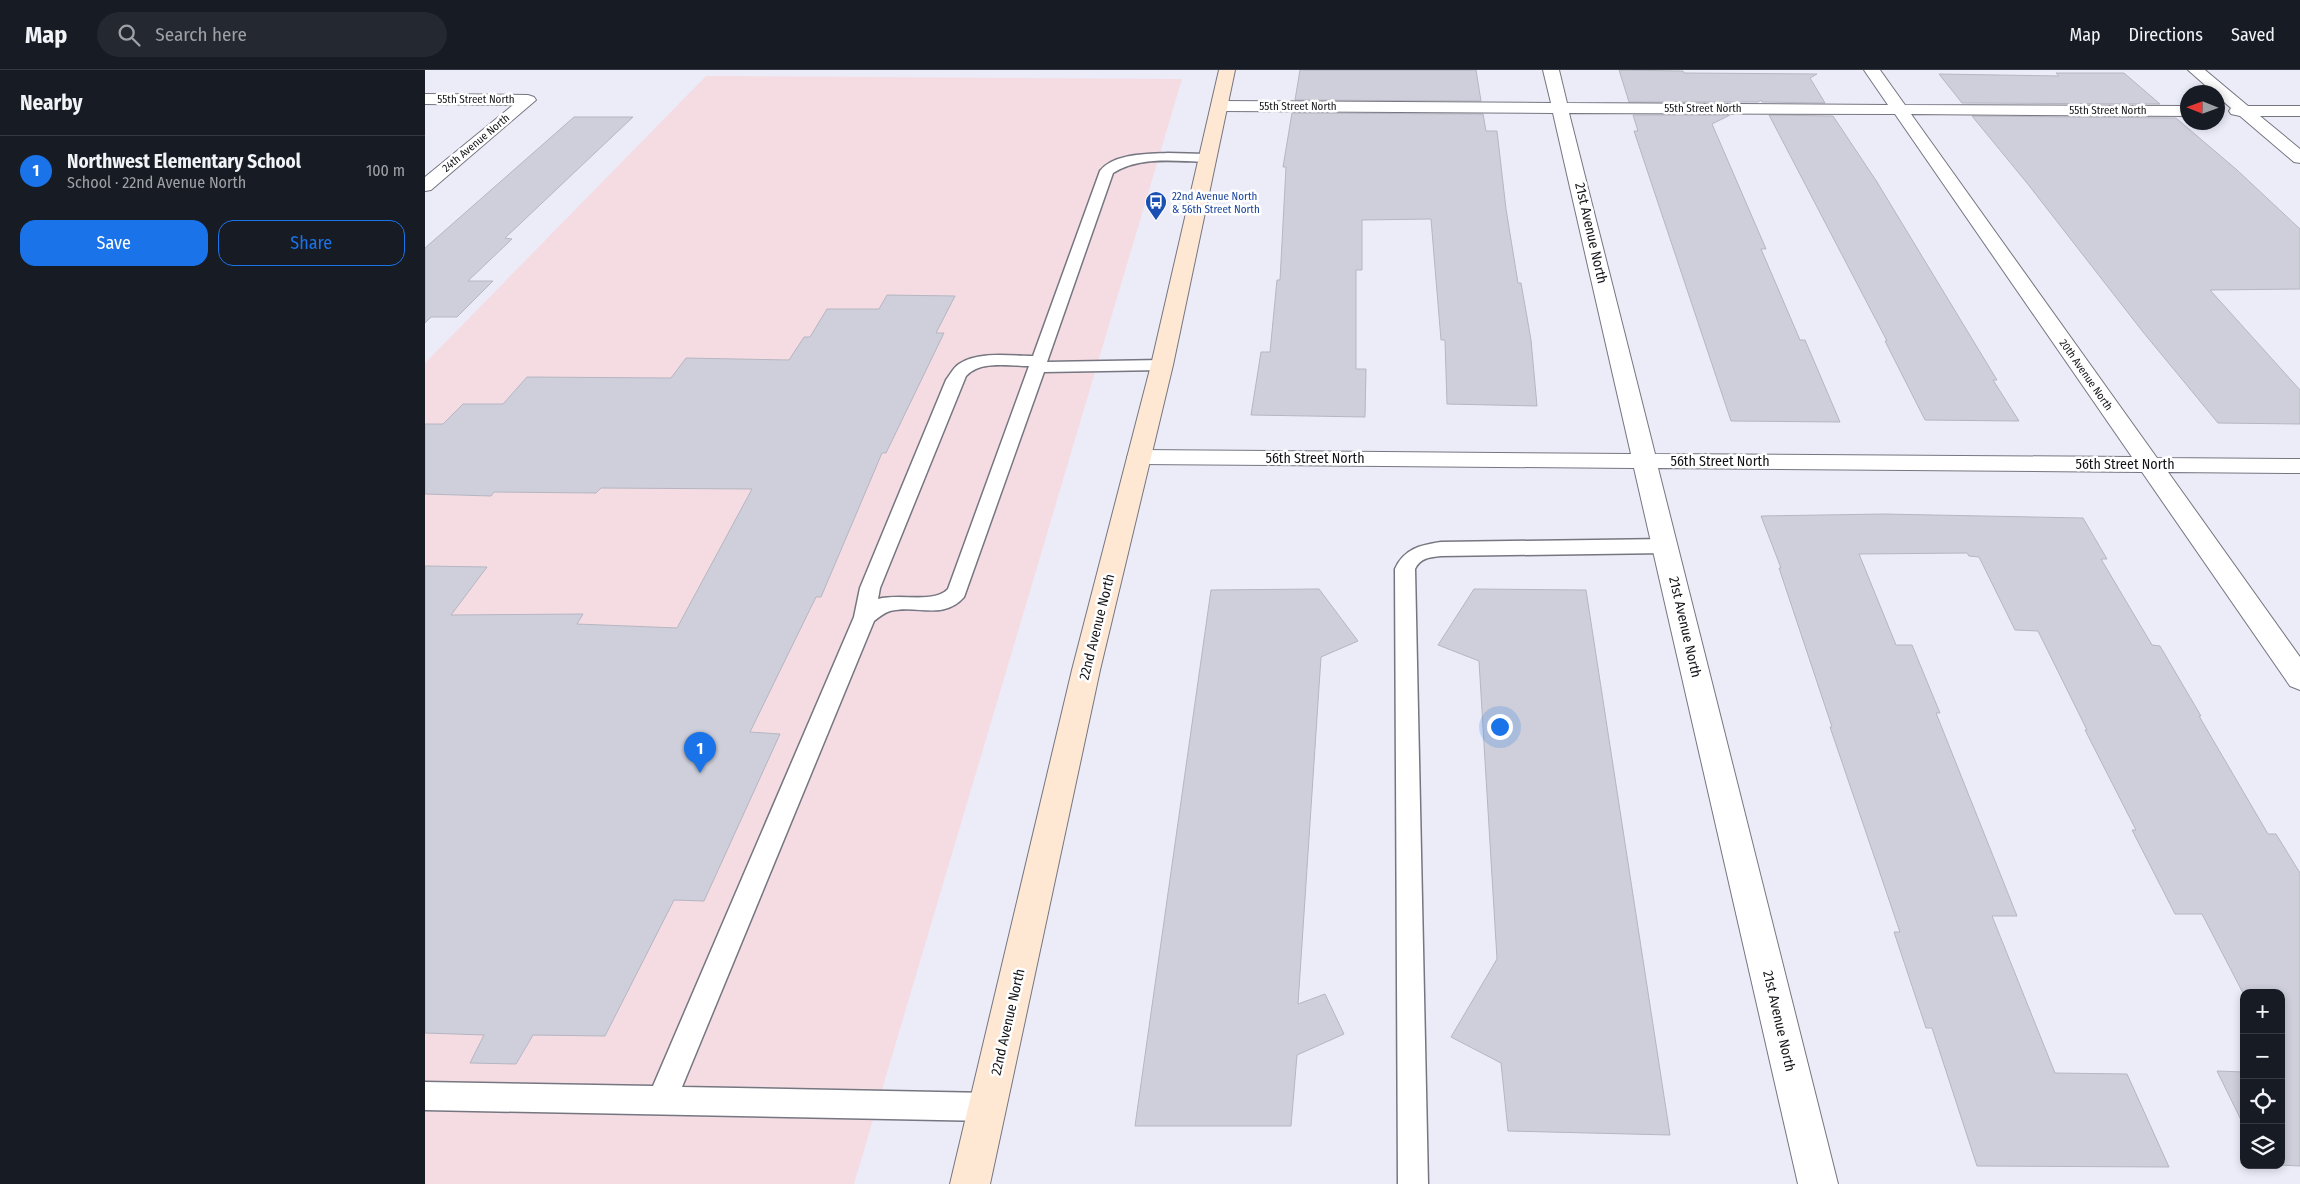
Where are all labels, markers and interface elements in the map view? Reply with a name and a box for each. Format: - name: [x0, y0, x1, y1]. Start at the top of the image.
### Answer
- search box: [97, 12, 447, 57]
- text: Map: [25, 21, 67, 49]
- icon: search: [115, 21, 143, 49]
- text: Search here: [155, 23, 247, 46]
- text: Map: [2069, 24, 2101, 46]
- text: Directions: [2129, 24, 2203, 46]
- text: Saved: [2231, 24, 2275, 46]
- north arrow: [2180, 85, 2225, 130]
- text: Nearby: [20, 90, 82, 116]
- street label: 55th Street North: [437, 93, 515, 106]
- street label: 55th Street North: [1259, 100, 1337, 113]
- street label: 55th Street North: [1664, 102, 1742, 115]
- street label: 55th Street North: [2069, 104, 2147, 117]
- street label: 24th Avenue North: [440, 111, 512, 175]
- text: Northwest Elementary School: [67, 150, 301, 173]
- text: 1: [33, 161, 39, 180]
- text: 100 m: [366, 161, 405, 180]
- text: School · 22nd Avenue North: [67, 173, 246, 192]
- street label: 21st Avenue North: [1571, 181, 1611, 285]
- bus stop icon: 22nd Avenue North & 56th Street North: [1144, 190, 1168, 221]
- place label: 22nd Avenue North & 56th Street North: [1172, 190, 1260, 216]
- button: Save: [20, 220, 208, 266]
- button: Share: [218, 220, 405, 266]
- street label: 20th Avenue North: [2057, 337, 2115, 413]
- street label: 56th Street North: [1265, 450, 1365, 467]
- street label: 56th Street North: [1670, 453, 1770, 470]
- street label: 56th Street North: [2075, 456, 2175, 473]
- street label: 22nd Avenue North: [1076, 572, 1118, 682]
- street label: 21st Avenue North: [1665, 575, 1705, 679]
- your location: [1487, 714, 1513, 740]
- pin: 1: [684, 732, 716, 773]
- street label: 22nd Avenue North: [988, 967, 1028, 1077]
- street label: 21st Avenue North: [1759, 969, 1799, 1073]
- map controls: [2240, 989, 2285, 1169]
- button: +: [2240, 989, 2285, 1034]
- button: −: [2240, 1034, 2285, 1079]
- button: locate: [2240, 1079, 2285, 1124]
- button: layers: [2240, 1124, 2285, 1169]

